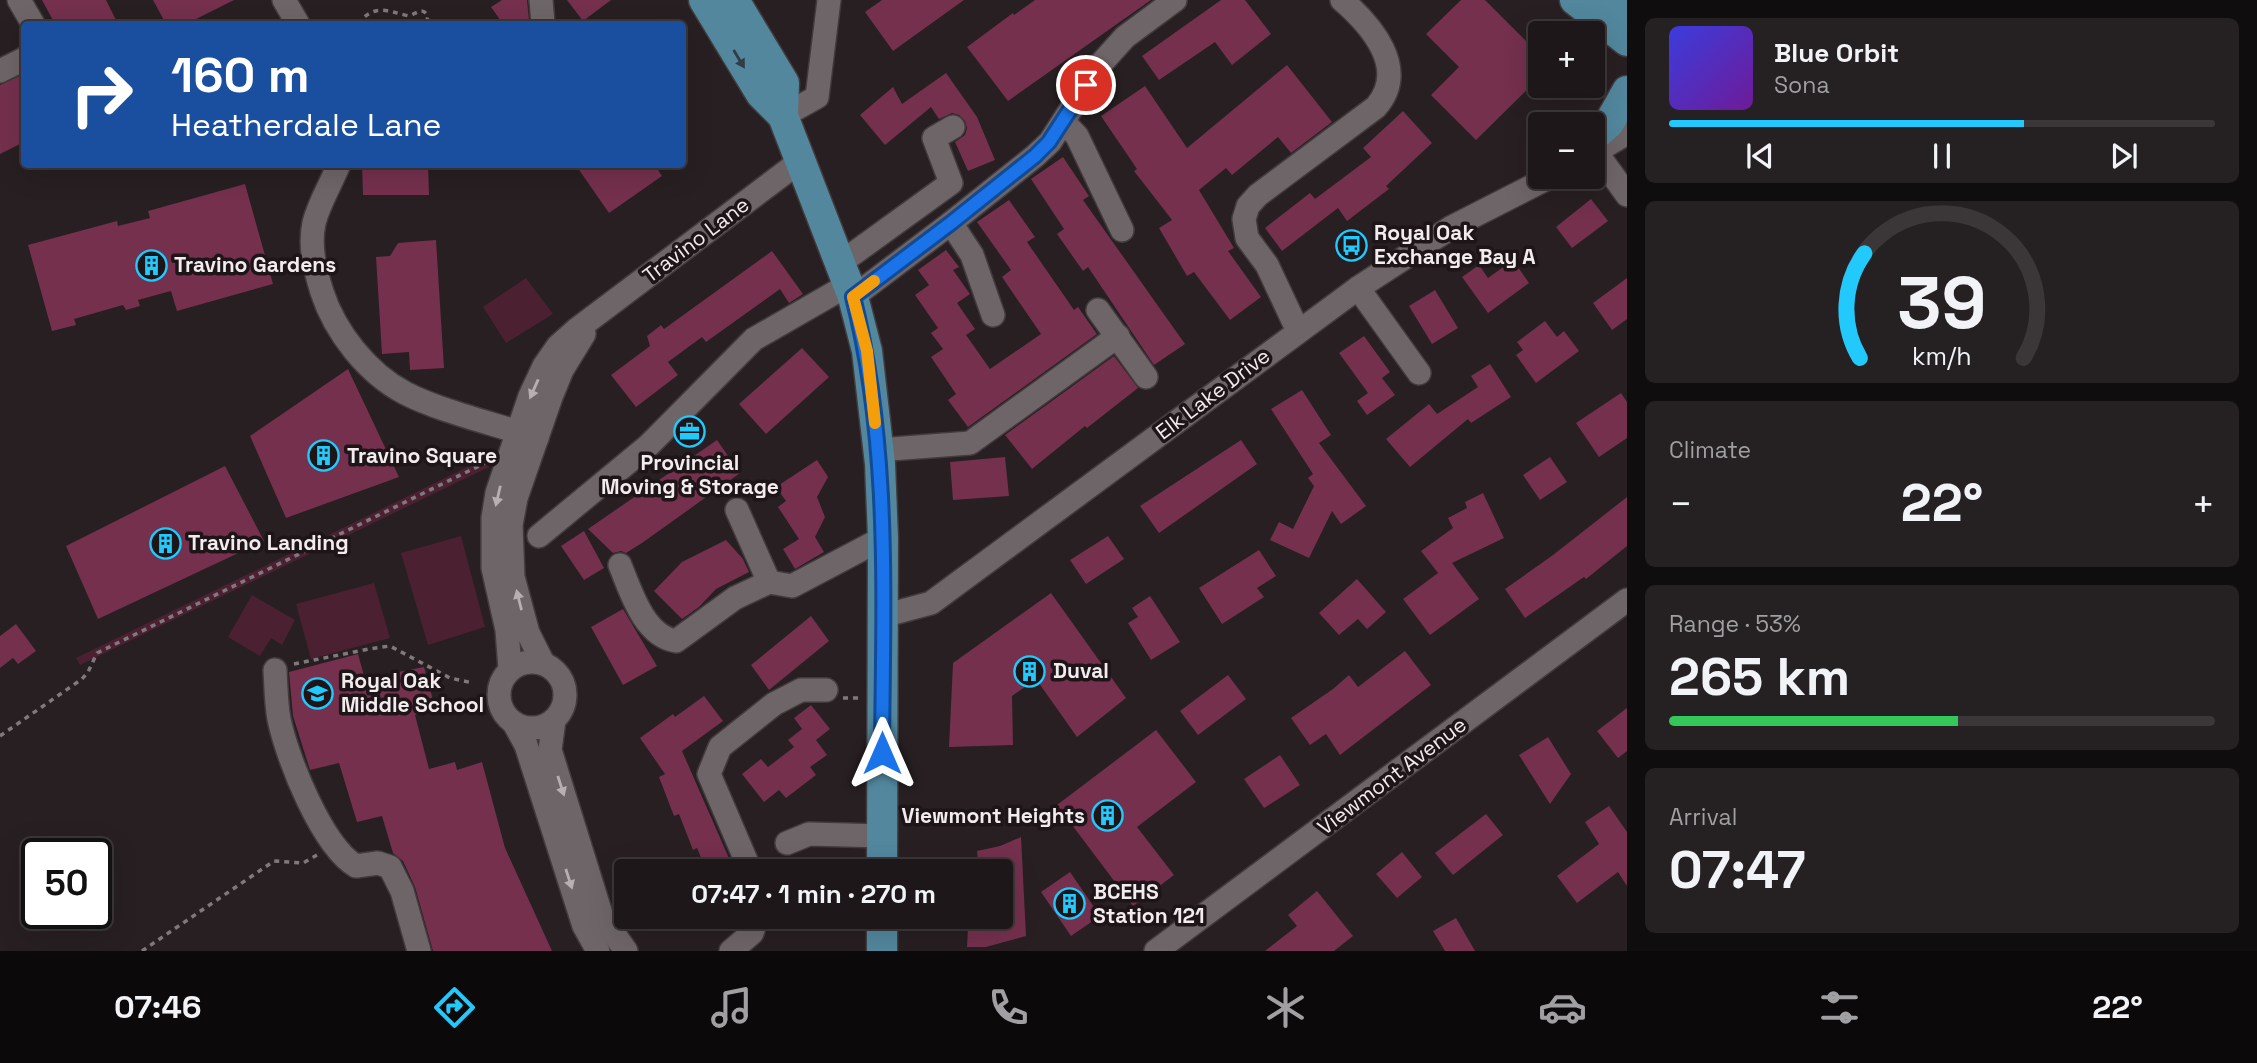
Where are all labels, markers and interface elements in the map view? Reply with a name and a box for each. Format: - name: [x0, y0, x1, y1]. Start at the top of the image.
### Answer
- map controls: [1528, 21, 1605, 189]
- button: +: [1528, 21, 1605, 98]
- text: Blue Orbit: [1774, 36, 1899, 70]
- text: 160 m: [171, 44, 309, 106]
- icon: right: [56, 49, 147, 140]
- one-way arrow: [733, 49, 746, 68]
- pin: [1056, 55, 1116, 115]
- icon: arrive: [1067, 66, 1105, 104]
- text: Sona: [1774, 70, 1830, 100]
- text: Heatherdale Lane: [171, 105, 442, 145]
- button: −: [1528, 112, 1605, 189]
- icon: previous: [1741, 137, 1779, 175]
- icon: pause: [1923, 137, 1961, 175]
- icon: next: [2105, 137, 2143, 175]
- street label: Travino Lane: [637, 191, 754, 288]
- place label: Royal Oak Exchange Bay A: [1374, 219, 1536, 270]
- bus stop icon: Royal Oak Exchange Bay A: [1334, 228, 1368, 262]
- building icon: Travino Gardens: [134, 248, 168, 282]
- place label: Travino Gardens: [174, 251, 336, 278]
- text: 39: [1897, 257, 1987, 350]
- text: km/h: [1912, 340, 1972, 372]
- street label: Elk Lake Drive: [1150, 342, 1275, 445]
- one-way arrow: [528, 379, 540, 399]
- office icon: Provincial Moving & Storage: [673, 414, 707, 448]
- text: Climate: [1669, 435, 1751, 465]
- building icon: Travino Square: [307, 439, 341, 473]
- place label: Travino Square: [347, 442, 497, 469]
- place label: Provincial Moving & Storage: [601, 449, 779, 500]
- text: 22°: [1901, 470, 1983, 536]
- text: −: [1669, 480, 1693, 528]
- text: +: [2191, 480, 2215, 528]
- one-way arrow: [492, 485, 503, 507]
- building icon: Travino Landing: [148, 526, 182, 560]
- place label: Travino Landing: [188, 529, 349, 556]
- one-way arrow: [513, 588, 524, 610]
- text: Range · 53%: [1669, 609, 1801, 639]
- text: 265 km: [1669, 644, 1850, 710]
- building icon: Duval: [1013, 654, 1047, 688]
- place label: Duval: [1053, 657, 1109, 684]
- place label: Royal Oak Middle School: [341, 667, 484, 718]
- school or university icon: Royal Oak Middle School: [301, 676, 335, 710]
- street label: Viewmont Avenue: [1312, 711, 1472, 840]
- position arrow: [845, 716, 919, 790]
- one-way arrow: [556, 775, 567, 796]
- building icon: Viewmont Heights: [1091, 799, 1125, 833]
- place label: Viewmont Heights: [901, 802, 1085, 829]
- text: Arrival: [1669, 802, 1737, 832]
- text: 07:47: [1669, 837, 1806, 903]
- speed limit sign: 50: [21, 838, 112, 929]
- one-way arrow: [564, 869, 574, 890]
- text: 07:47 · 1 min · 270 m: [691, 877, 936, 911]
- place label: BCEHS Station 121: [1093, 878, 1204, 929]
- building icon: BCEHS Station 121: [1053, 887, 1087, 921]
- icon: directions: [430, 983, 479, 1032]
- icon: music: [707, 983, 756, 1032]
- icon: phone: [984, 983, 1033, 1032]
- icon: climate: [1261, 983, 1310, 1032]
- icon: car: [1538, 983, 1587, 1032]
- icon: filters: [1815, 983, 1864, 1032]
- text: 07:46: [114, 987, 202, 1027]
- text: 22°: [2092, 987, 2143, 1027]

